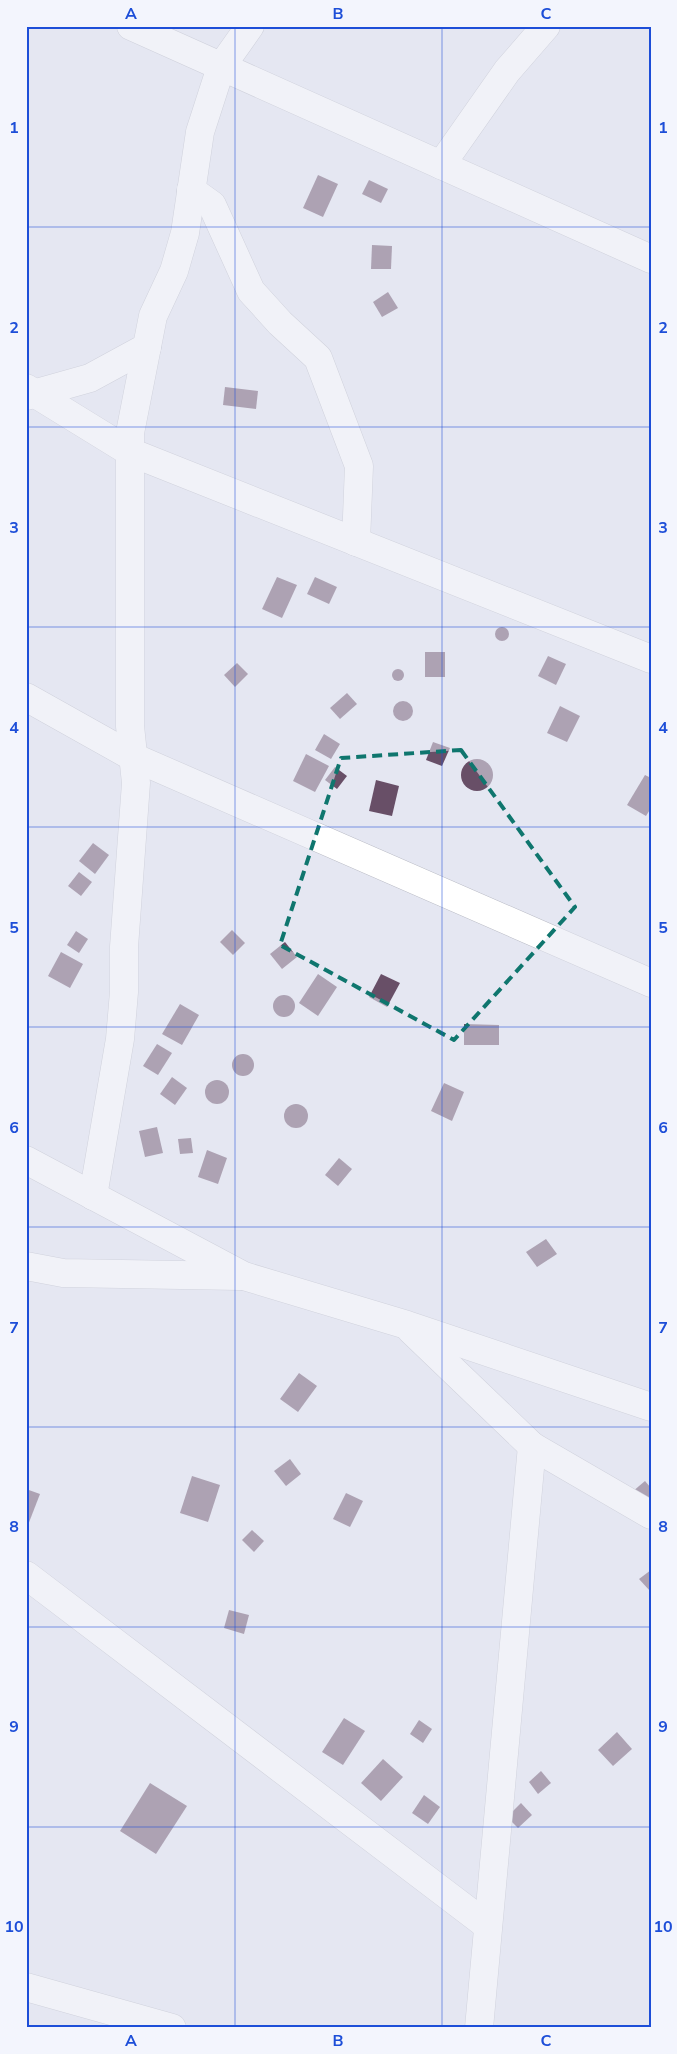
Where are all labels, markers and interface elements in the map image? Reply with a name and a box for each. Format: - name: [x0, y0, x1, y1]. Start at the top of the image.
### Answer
- text: A: [125, 3, 137, 25]
- text: B: [332, 3, 344, 25]
- text: C: [541, 3, 552, 25]
- text: 1: [9, 117, 19, 139]
- text: 1: [658, 117, 668, 139]
- text: 2: [9, 317, 19, 339]
- text: 2: [658, 317, 668, 339]
- text: 3: [9, 517, 19, 539]
- text: 3: [658, 517, 668, 539]
- text: 4: [9, 717, 19, 739]
- text: 4: [658, 717, 668, 739]
- text: 5: [9, 917, 19, 939]
- text: 5: [658, 917, 668, 939]
- text: 6: [9, 1117, 19, 1139]
- text: 6: [658, 1117, 668, 1139]
- text: 7: [9, 1317, 19, 1339]
- text: 7: [658, 1317, 668, 1339]
- text: 8: [9, 1516, 19, 1538]
- text: 8: [658, 1516, 668, 1538]
- text: 9: [9, 1716, 19, 1738]
- text: 9: [658, 1716, 668, 1738]
- text: 10: [4, 1916, 24, 1938]
- text: 10: [653, 1916, 673, 1938]
- text: A: [125, 2030, 137, 2052]
- text: B: [332, 2030, 344, 2052]
- text: C: [541, 2030, 552, 2052]

